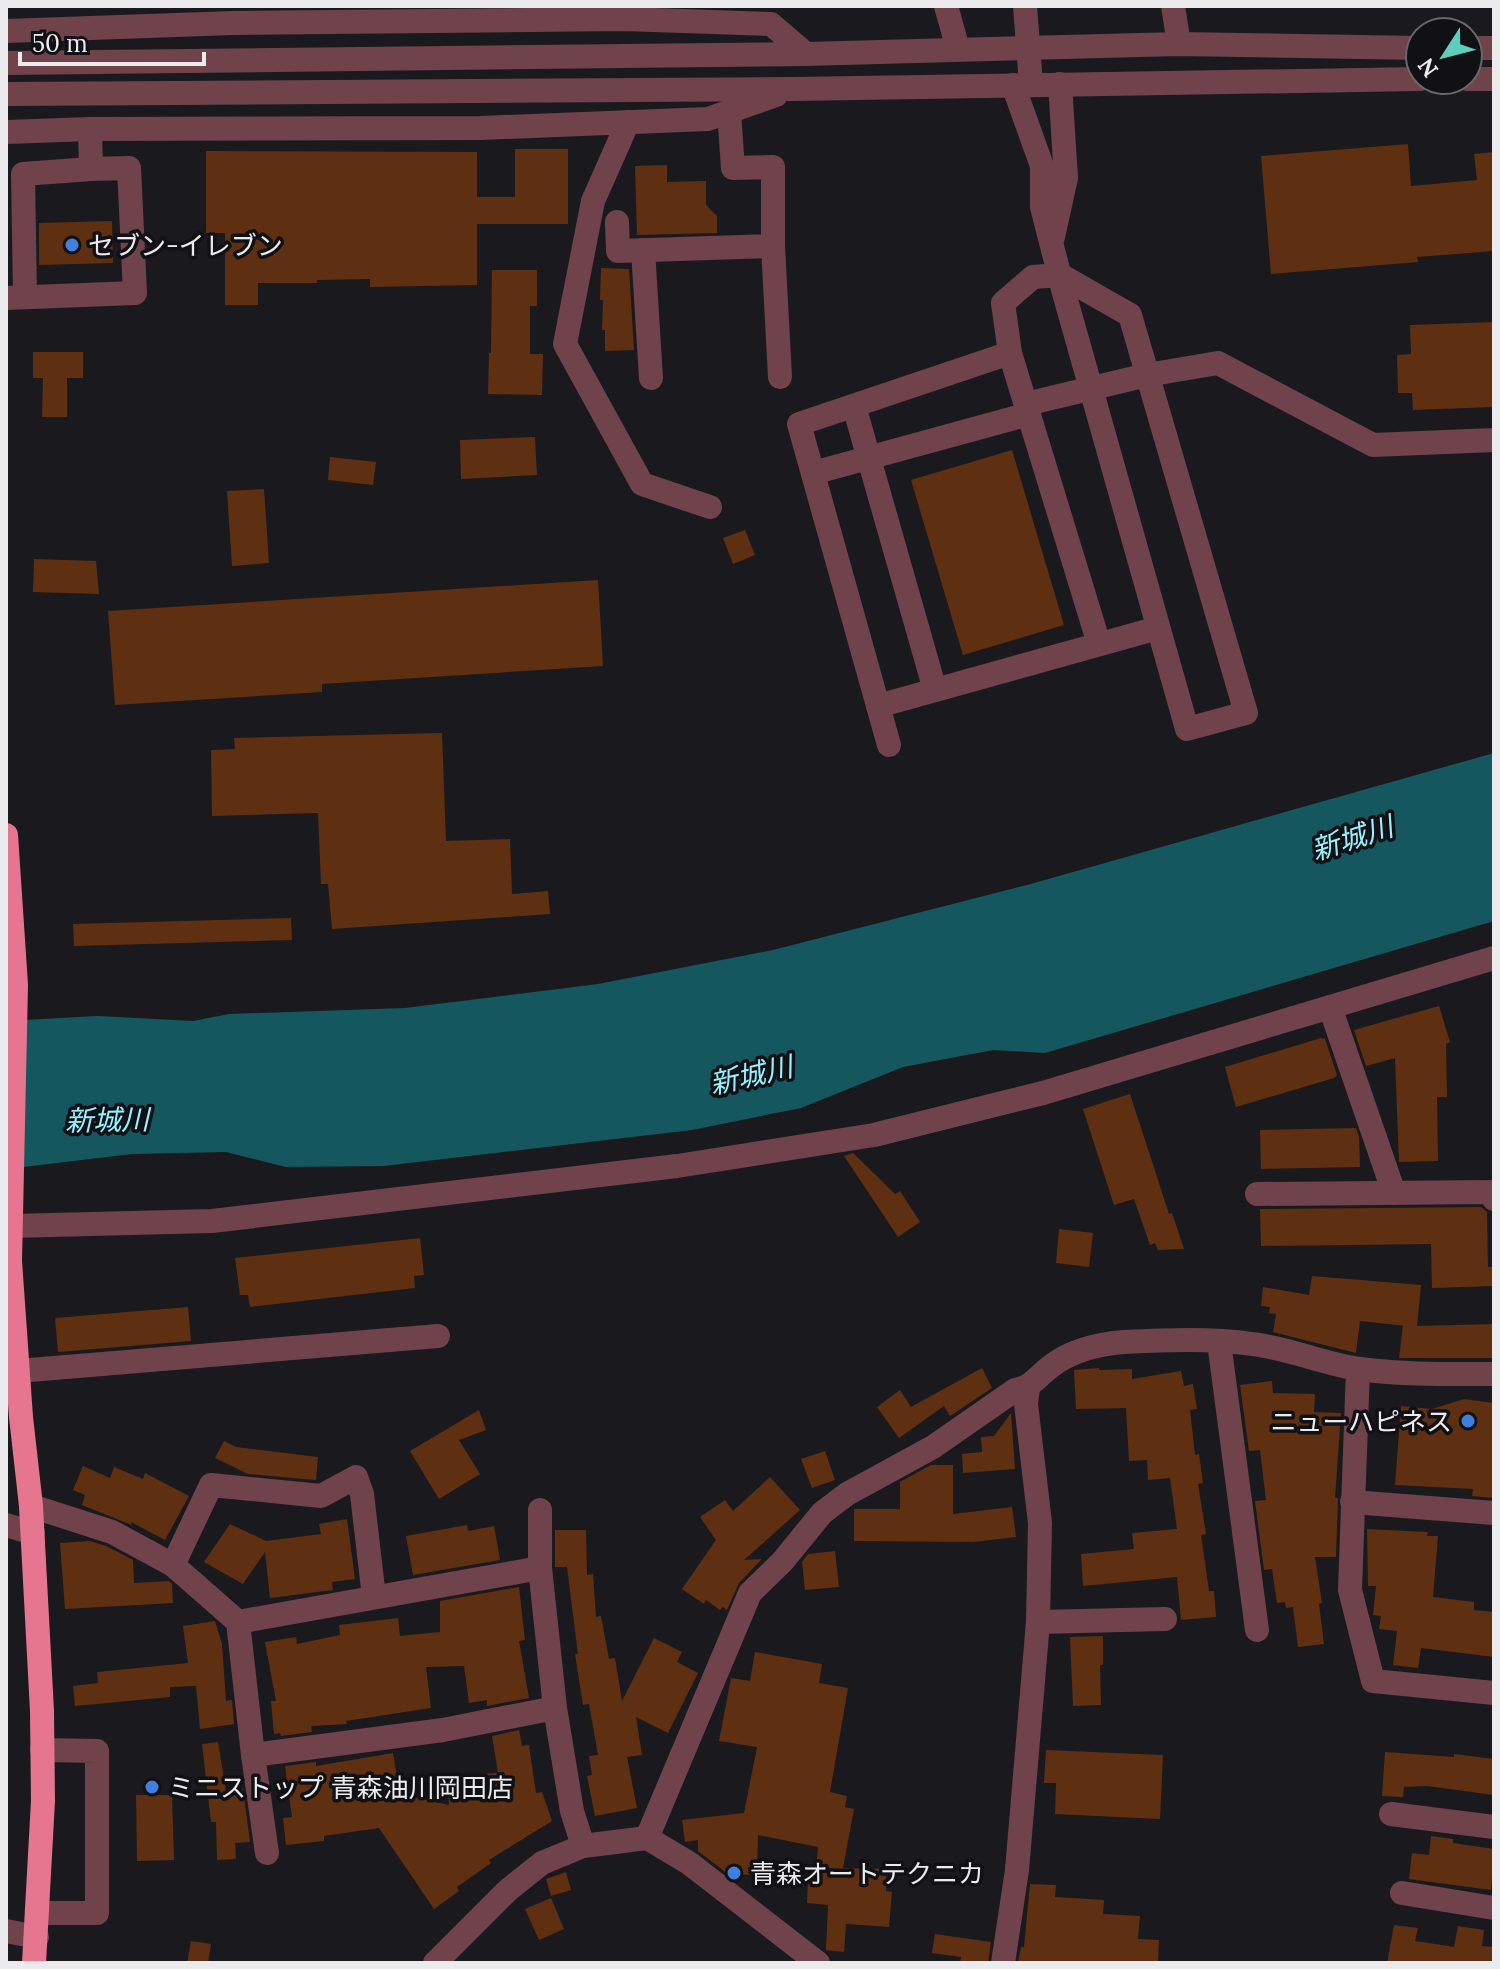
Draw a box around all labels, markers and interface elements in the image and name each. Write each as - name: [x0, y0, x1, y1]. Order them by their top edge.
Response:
- scale bar: [20, 16, 204, 66]
- north arrow: [1404, 16, 1484, 96]
- text: 50 m: [32, 28, 88, 59]
- text: N: [1411, 53, 1444, 83]
- place label: セブン-イレブン: [88, 229, 283, 262]
- marker: セブン-イレブン: [63, 236, 81, 254]
- water label: 新城川: [1306, 807, 1400, 868]
- water label: 新城川: [706, 1047, 799, 1102]
- water label: 新城川: [65, 1101, 152, 1139]
- place label: ニューハピネス: [1271, 1405, 1452, 1438]
- marker: ニューハピネス: [1459, 1412, 1477, 1430]
- place label: ミニストップ 青森油川岡田店: [168, 1771, 513, 1804]
- marker: ミニストップ 青森油川岡田店: [143, 1778, 161, 1796]
- place label: 青森オートテクニカ: [750, 1857, 984, 1890]
- marker: 青森オートテクニカ: [725, 1864, 743, 1882]

